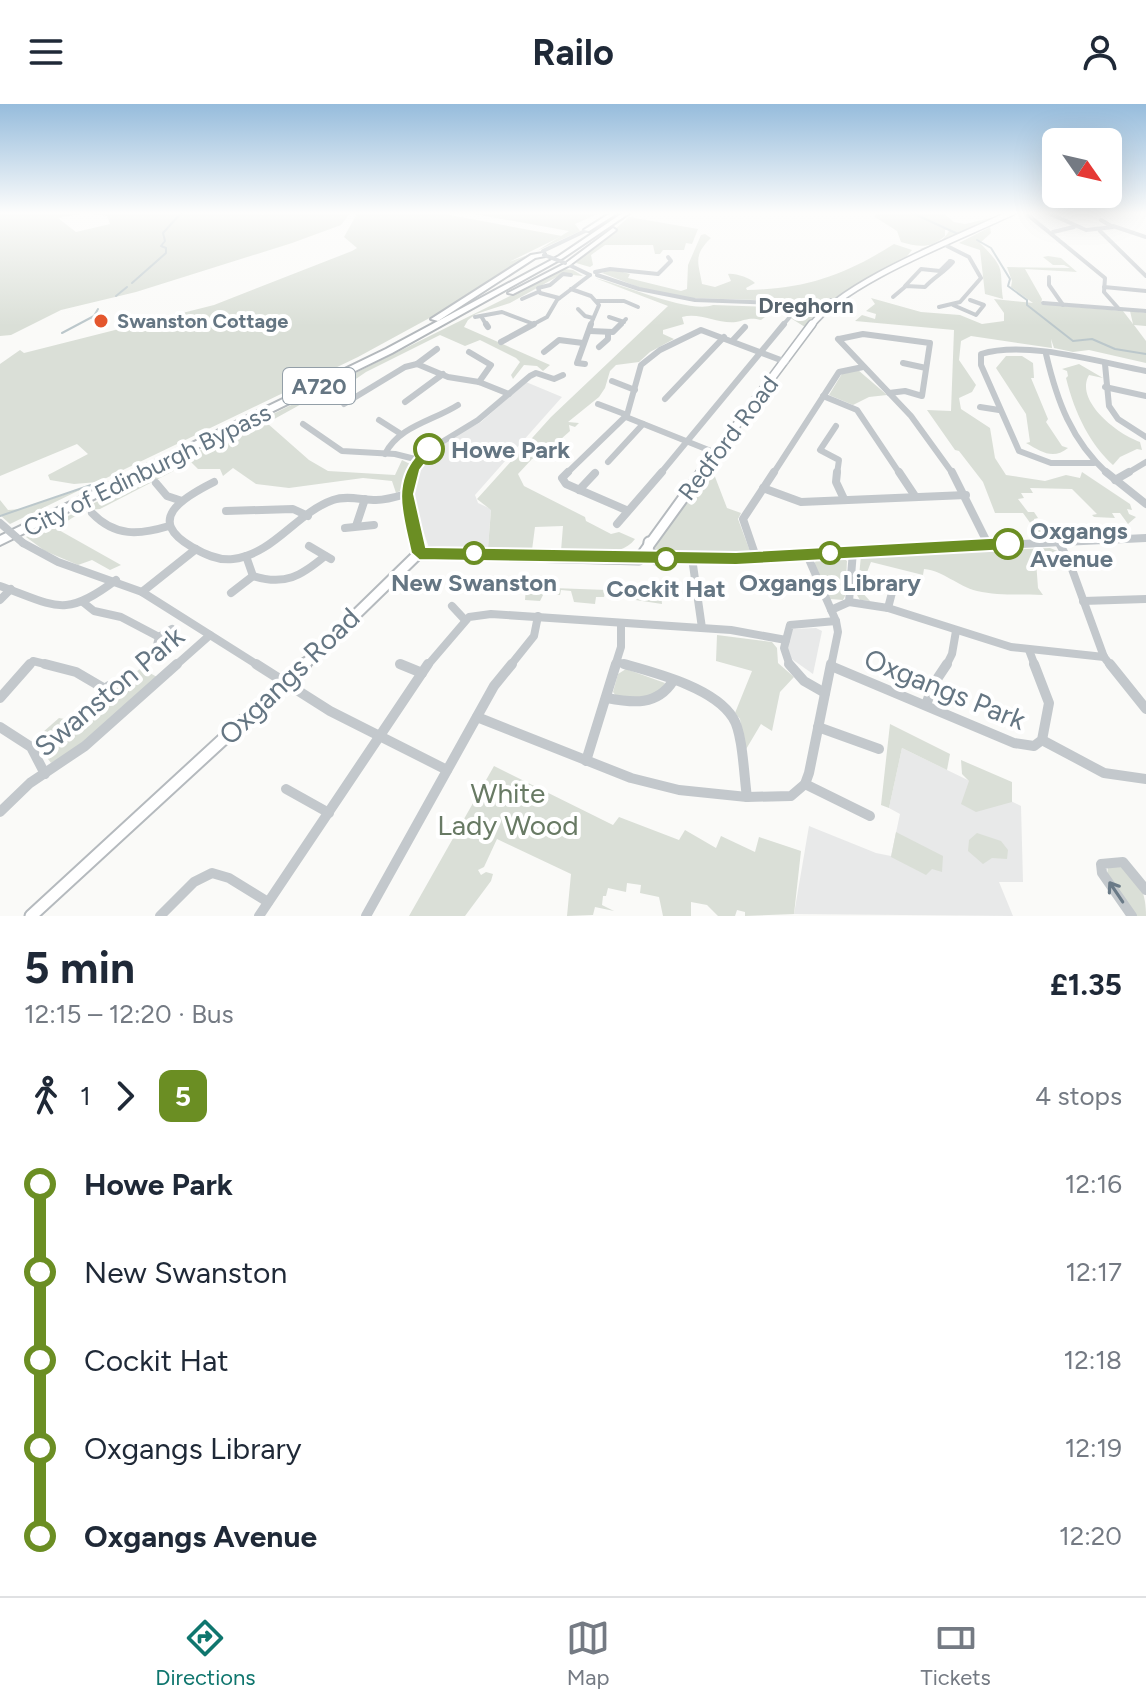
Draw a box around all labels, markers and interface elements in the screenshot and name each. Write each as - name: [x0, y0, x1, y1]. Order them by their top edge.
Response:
- icon: menu: [24, 30, 68, 74]
- icon: person: [1078, 30, 1122, 74]
- text: Railo: [532, 31, 614, 74]
- north arrow: [1042, 128, 1122, 208]
- map controls: [1042, 128, 1122, 208]
- district label: Dreghorn: [758, 292, 854, 319]
- place label: Swanston Cottage: [117, 309, 288, 333]
- marker: Swanston Cottage: [92, 312, 110, 330]
- road number: A720: [283, 368, 355, 404]
- street label: Redford Road: [672, 370, 784, 506]
- street label: City of Edinburgh Bypass: [19, 397, 275, 543]
- marker: Howe Park: [414, 434, 444, 464]
- place label: Howe Park: [451, 435, 570, 464]
- place label: Oxgangs Avenue: [1030, 516, 1128, 573]
- marker: Oxgangs Avenue: [993, 529, 1023, 559]
- marker: New Swanston: [463, 542, 485, 564]
- marker: Oxgangs Library: [819, 542, 841, 564]
- marker: Cockit Hat: [655, 548, 677, 570]
- place label: New Swanston: [391, 568, 557, 597]
- place label: Oxgangs Library: [739, 568, 921, 597]
- place label: Cockit Hat: [606, 574, 726, 603]
- street label: Oxgangs Road: [212, 601, 366, 751]
- street label: Swanston Park: [27, 618, 191, 763]
- street label: Oxgangs Park: [859, 641, 1031, 737]
- park label: White Lady Wood: [437, 776, 579, 842]
- one-way arrow: [1107, 882, 1124, 904]
- text: 5 min: [24, 941, 135, 994]
- text: £1.35: [1050, 966, 1122, 1003]
- text: 12:15 – 12:20 · Bus: [24, 998, 234, 1030]
- icon: walk: [24, 1074, 68, 1118]
- icon: forward: [103, 1074, 147, 1118]
- text: 5: [175, 1079, 191, 1113]
- text: 1: [80, 1080, 91, 1112]
- text: 4 stops: [1035, 1080, 1122, 1112]
- text: Howe Park: [84, 1166, 233, 1203]
- text: 12:16: [1065, 1168, 1122, 1200]
- text: New Swanston: [84, 1254, 287, 1291]
- text: 12:17: [1065, 1256, 1122, 1288]
- text: Cockit Hat: [84, 1342, 229, 1379]
- text: 12:18: [1063, 1344, 1122, 1376]
- text: Oxgangs Library: [84, 1430, 302, 1467]
- text: 12:19: [1065, 1432, 1122, 1464]
- text: Oxgangs Avenue: [84, 1518, 317, 1555]
- text: 12:20: [1059, 1520, 1122, 1552]
- tab: Directions: [155, 1616, 256, 1691]
- tab: Map: [566, 1616, 610, 1691]
- tab: Tickets: [921, 1616, 991, 1691]

